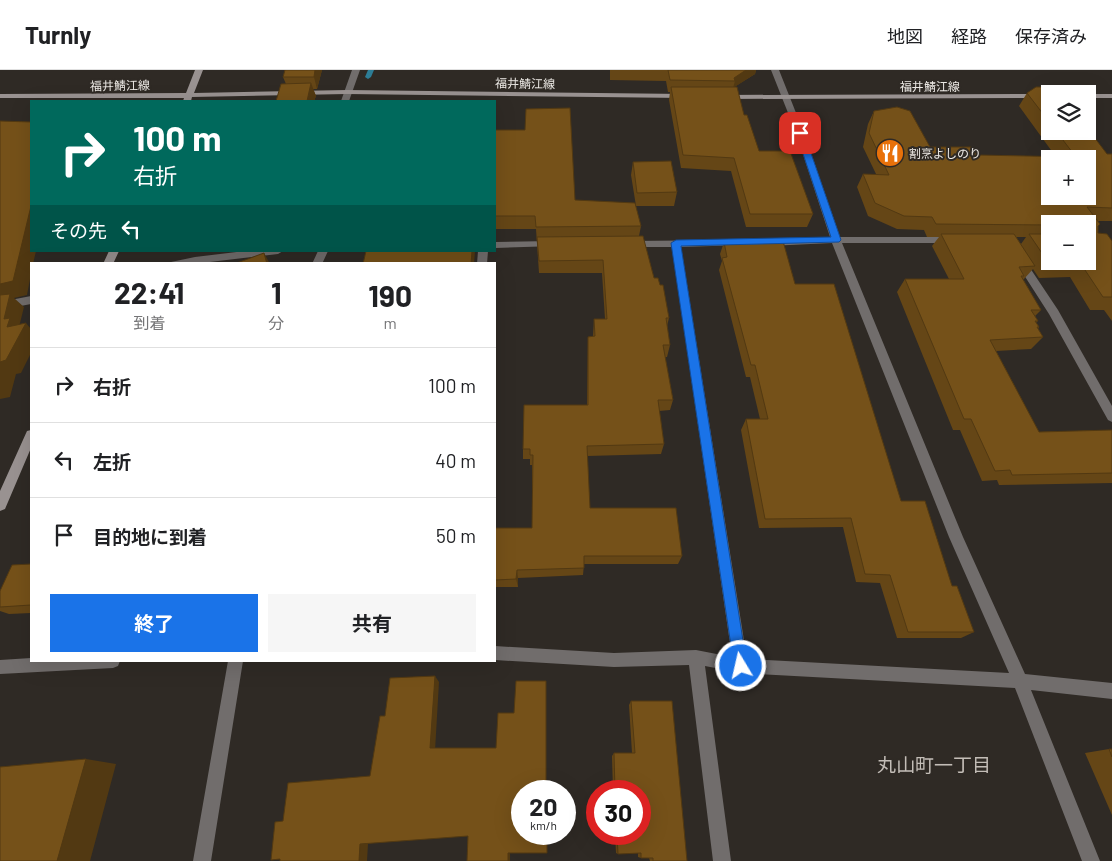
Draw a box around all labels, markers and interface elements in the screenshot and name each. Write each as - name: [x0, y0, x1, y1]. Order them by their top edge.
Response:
- text: Turnly: [25, 20, 91, 49]
- text: 地図: [887, 25, 923, 47]
- text: 経路: [951, 25, 987, 47]
- text: 保存済み: [1015, 25, 1087, 47]
- street label: 福井鯖江線: [495, 75, 555, 91]
- street label: 福井鯖江線: [90, 77, 150, 93]
- street label: 福井鯖江線: [900, 79, 960, 93]
- map controls: [1041, 85, 1096, 270]
- button: layers: [1041, 85, 1096, 140]
- pin: [779, 112, 821, 154]
- text: 100 m: [133, 116, 222, 158]
- icon: arrive: [786, 119, 814, 147]
- icon: right: [50, 120, 115, 185]
- restaurant icon: 割烹よしのり: [875, 138, 905, 168]
- place label: 割烹よしのり: [909, 146, 981, 160]
- button: +: [1041, 150, 1096, 205]
- text: 右折: [133, 162, 177, 188]
- icon: left: [117, 215, 145, 243]
- button: −: [1041, 215, 1096, 270]
- text: その先: [50, 219, 107, 242]
- text: 22:41: [114, 274, 184, 310]
- text: 1: [271, 274, 282, 310]
- text: 190: [368, 277, 412, 313]
- text: 到着: [133, 313, 165, 332]
- text: 分: [268, 313, 284, 332]
- text: m: [384, 313, 397, 332]
- icon: right: [50, 371, 78, 399]
- text: 100 m: [428, 374, 476, 397]
- text: 右折: [93, 375, 131, 398]
- icon: left: [50, 446, 78, 474]
- text: 40 m: [435, 449, 476, 472]
- text: 左折: [93, 450, 131, 473]
- icon: arrive: [50, 521, 78, 549]
- text: 50 m: [436, 524, 476, 547]
- text: 目的地に到着: [93, 525, 207, 548]
- button: 終了: [50, 594, 258, 652]
- button: 共有: [268, 594, 476, 652]
- position arrow: [714, 639, 766, 691]
- district label: 丸山町一丁目: [877, 753, 991, 776]
- speed limit sign: 30: [586, 780, 651, 845]
- text: 20: [529, 791, 558, 821]
- text: km/h: [530, 818, 557, 832]

